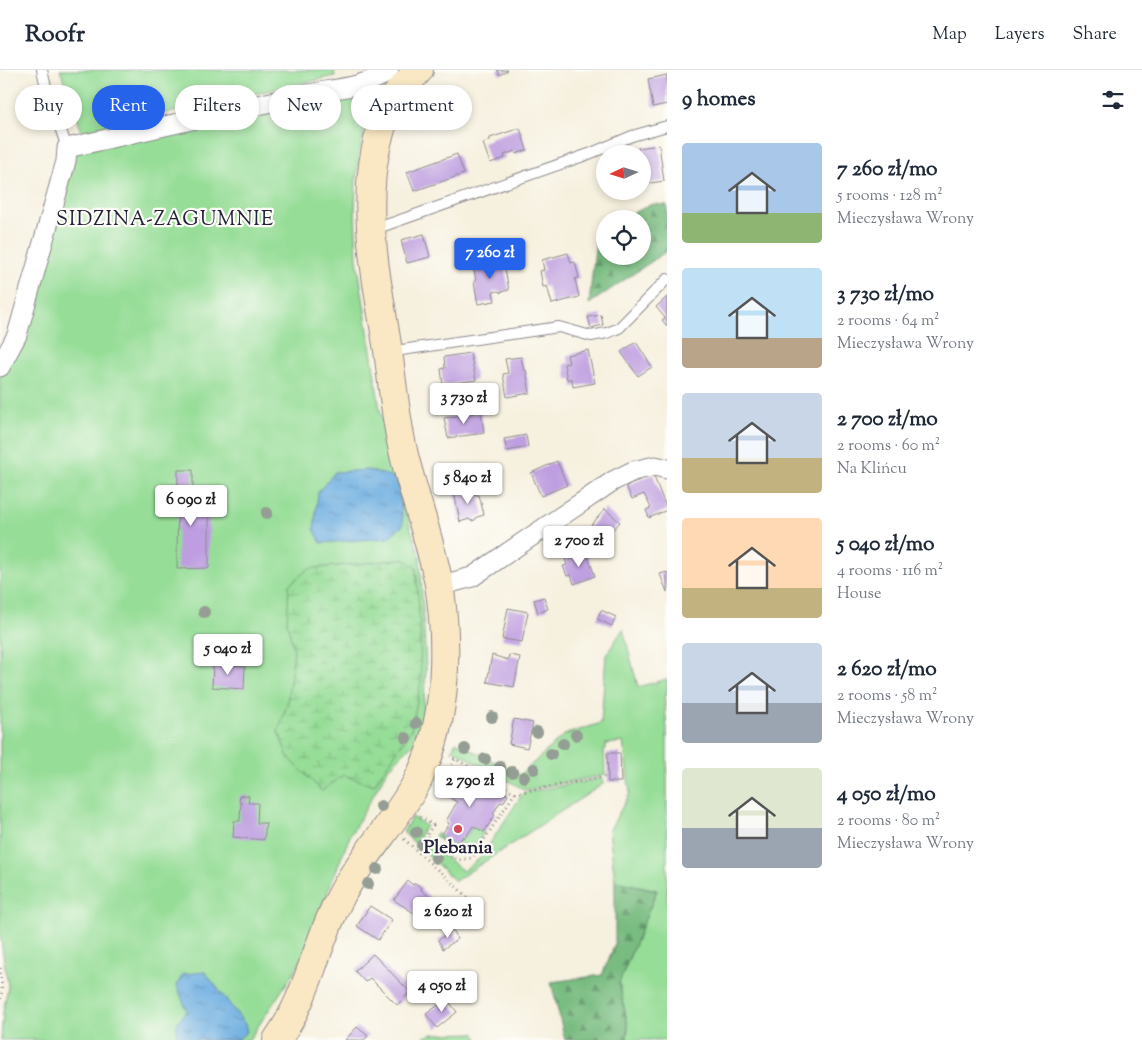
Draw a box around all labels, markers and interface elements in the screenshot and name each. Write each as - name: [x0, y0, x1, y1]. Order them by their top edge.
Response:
- text: Roofr: [25, 18, 85, 52]
- text: Map: [932, 22, 967, 48]
- text: Layers: [995, 22, 1045, 48]
- text: Share: [1073, 22, 1117, 48]
- chip: Buy: [15, 85, 82, 130]
- chip: Rent: [92, 85, 165, 130]
- chip: Filters: [175, 85, 259, 130]
- chip: New: [269, 85, 341, 130]
- chip: Apartment: [351, 85, 472, 130]
- text: 9 homes: [682, 85, 755, 115]
- icon: filters: [1099, 86, 1127, 114]
- north arrow: [596, 145, 651, 200]
- map controls: [596, 145, 651, 265]
- text: 7 260 zł/mo: [837, 155, 938, 185]
- icon: home: [722, 163, 782, 223]
- text: 5 rooms · 128 m²: [837, 185, 943, 208]
- district label: SIDZINA-ZAGUMNIE: [56, 206, 274, 235]
- text: Mieczysława Wrony: [837, 208, 974, 231]
- button: locate: [596, 210, 651, 265]
- pin: 7 260 zł: [438, 238, 542, 280]
- text: 7 260 zł: [465, 242, 515, 265]
- text: 3 730 zł/mo: [837, 280, 934, 310]
- icon: home: [722, 288, 782, 348]
- text: 2 rooms · 64 m²: [837, 310, 940, 333]
- text: Mieczysława Wrony: [837, 333, 974, 356]
- pin: 3 730 zł: [412, 382, 516, 425]
- text: 3 730 zł: [441, 387, 487, 410]
- text: 2 700 zł/mo: [837, 405, 938, 435]
- icon: home: [722, 413, 782, 473]
- text: 2 rooms · 60 m²: [837, 435, 940, 458]
- text: Na Klińcu: [837, 458, 907, 481]
- pin: 5 840 zł: [416, 462, 520, 505]
- text: 5 840 zł: [444, 467, 492, 490]
- pin: 6 090 zł: [139, 484, 243, 527]
- text: 6 090 zł: [166, 489, 216, 512]
- pin: 2 700 zł: [527, 526, 631, 568]
- text: 2 700 zł: [554, 530, 604, 553]
- text: 5 040 zł/mo: [837, 530, 934, 560]
- icon: home: [722, 538, 782, 598]
- text: 4 rooms · 116 m²: [837, 560, 943, 583]
- text: House: [837, 583, 881, 606]
- pin: 5 040 zł: [176, 634, 280, 676]
- text: 5 040 zł: [205, 638, 251, 661]
- text: 2 620 zł/mo: [837, 655, 937, 685]
- icon: home: [722, 663, 782, 723]
- text: 2 rooms · 58 m²: [837, 685, 937, 708]
- text: Mieczysława Wrony: [837, 708, 974, 731]
- pin: 2 790 zł: [418, 766, 522, 808]
- text: 2 790 zł: [446, 770, 494, 793]
- text: 4 050 zł/mo: [837, 780, 936, 810]
- icon: home: [722, 788, 782, 848]
- text: 2 rooms · 80 m²: [837, 810, 940, 833]
- marker: Plebania: [452, 823, 464, 835]
- text: Mieczysława Wrony: [837, 833, 974, 856]
- place label: Plebania: [423, 835, 493, 862]
- pin: 2 620 zł: [396, 896, 500, 939]
- text: 2 620 zł: [424, 901, 472, 924]
- pin: 4 050 zł: [390, 970, 494, 1013]
- text: 4 050 zł: [418, 975, 466, 998]

